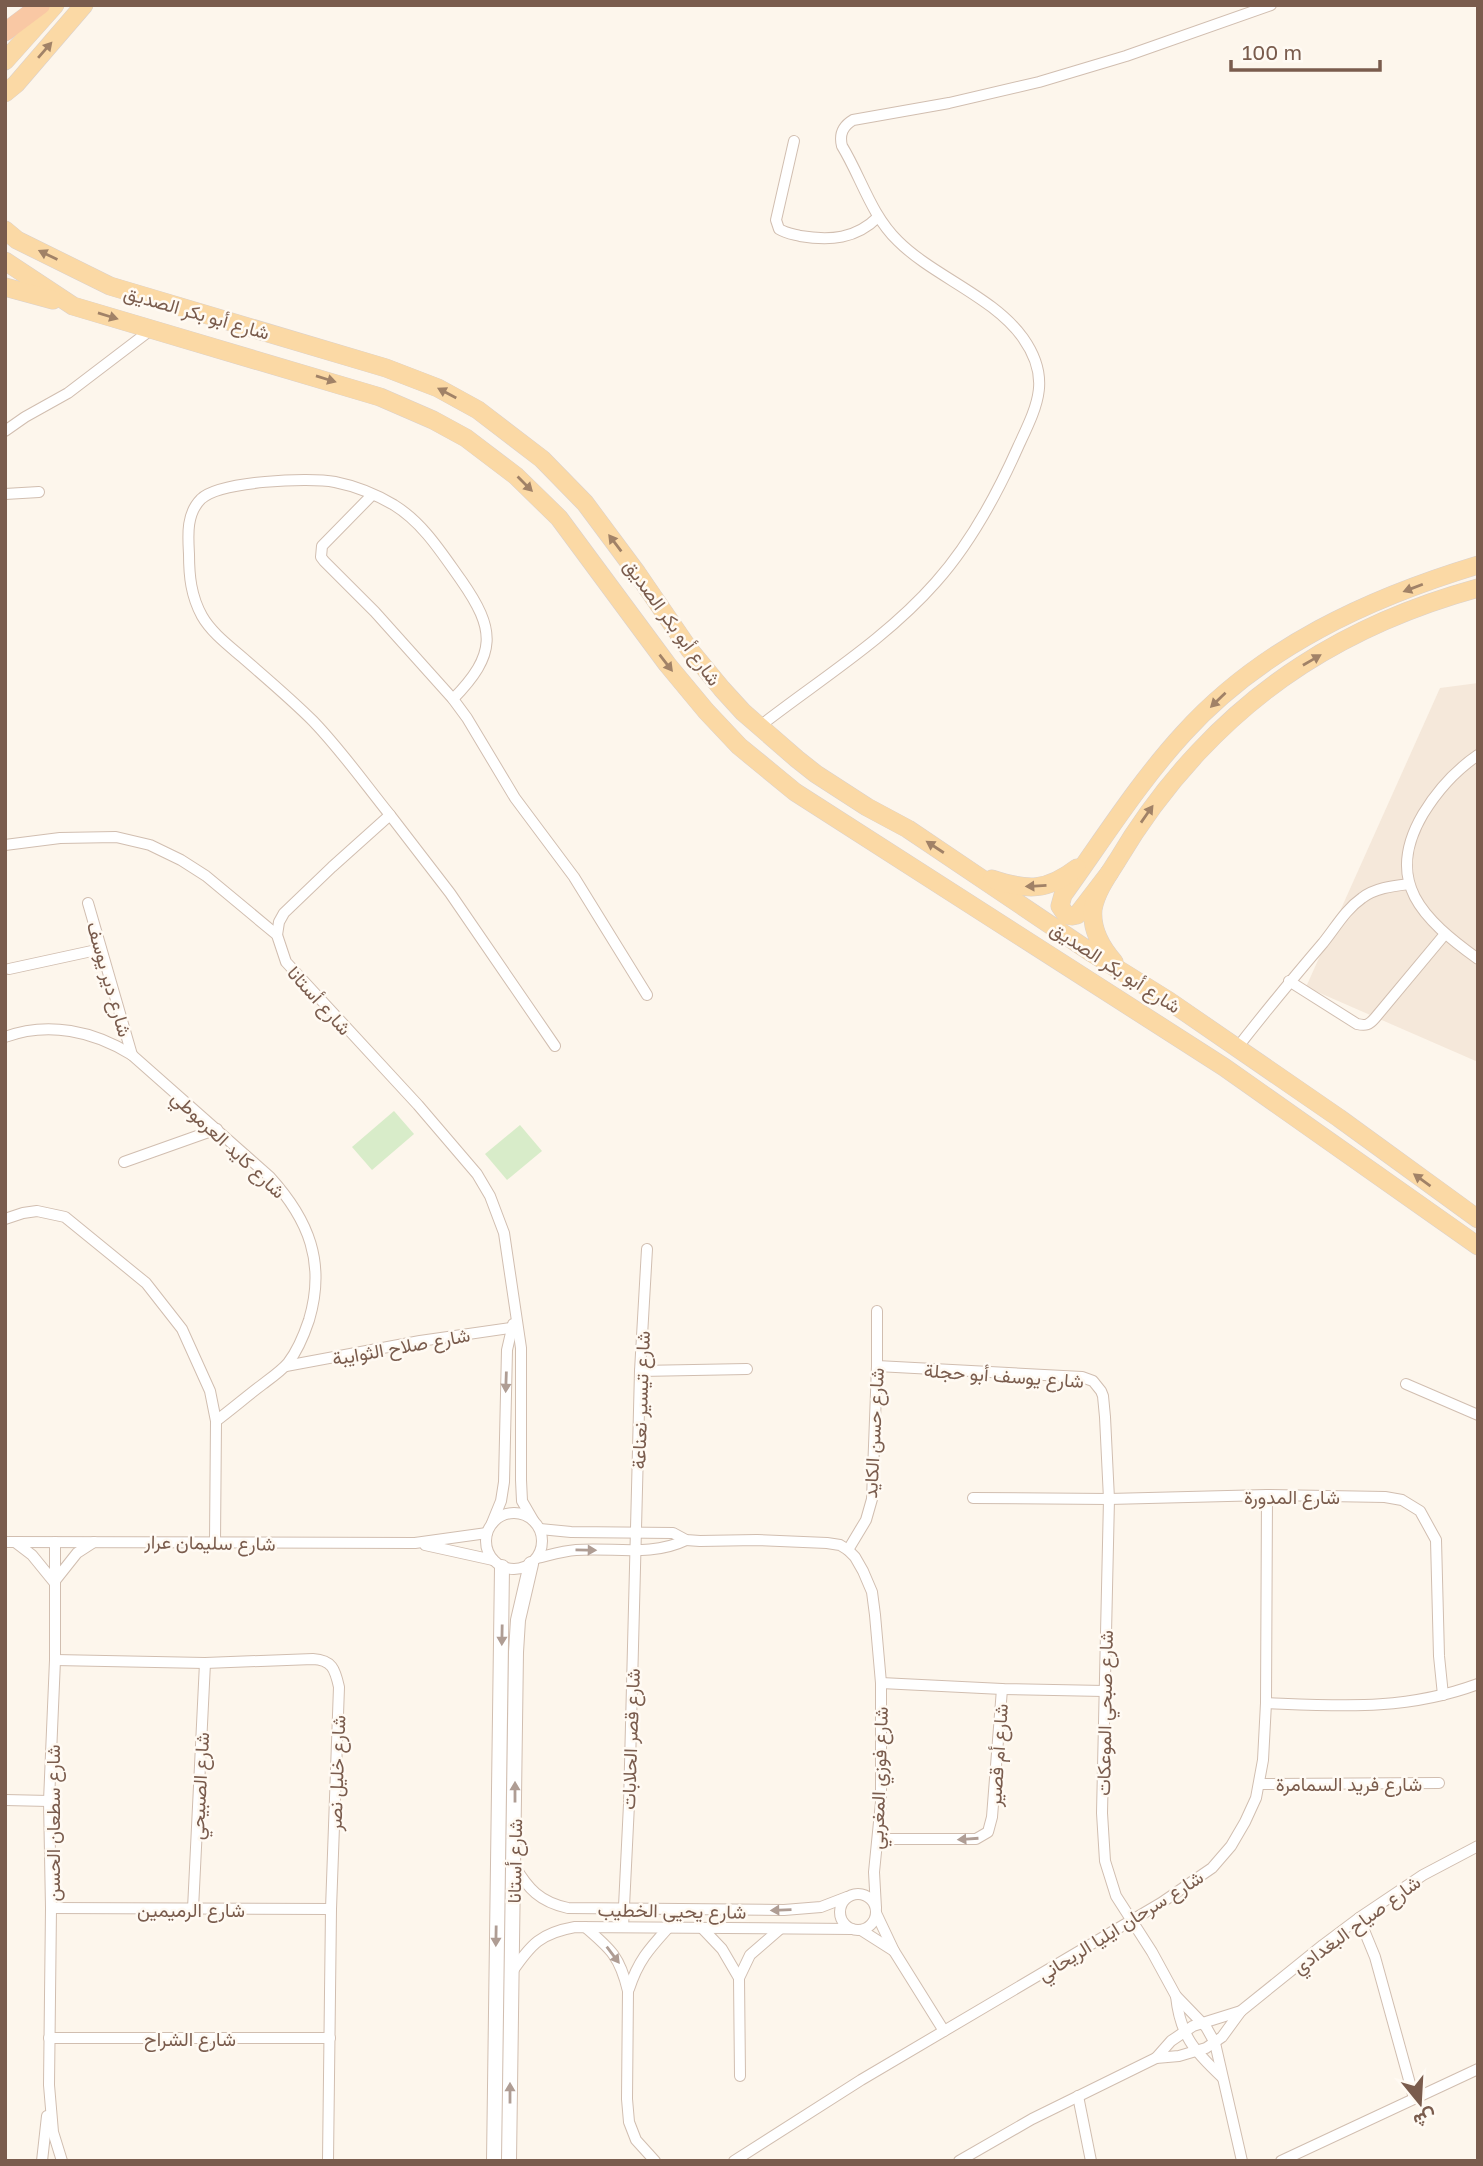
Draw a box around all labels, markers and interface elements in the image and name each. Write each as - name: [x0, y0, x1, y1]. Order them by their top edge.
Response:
- scale bar: [1231, 28, 1380, 72]
- text: 100 m: [1242, 39, 1302, 65]
- one-way arrow: [37, 41, 52, 58]
- one-way arrow: [38, 250, 58, 261]
- street label: شارع أبو بكر الصديق: [121, 280, 272, 346]
- one-way arrow: [97, 312, 118, 322]
- one-way arrow: [316, 375, 337, 385]
- one-way arrow: [437, 387, 457, 399]
- one-way arrow: [517, 476, 534, 493]
- one-way arrow: [608, 534, 622, 552]
- street label: شارع أبو بكر الصديق: [618, 554, 727, 691]
- one-way arrow: [1403, 582, 1424, 593]
- one-way arrow: [659, 653, 673, 672]
- one-way arrow: [1302, 654, 1321, 666]
- one-way arrow: [1209, 692, 1226, 709]
- one-way arrow: [1140, 805, 1154, 823]
- one-way arrow: [926, 841, 945, 854]
- one-way arrow: [1025, 881, 1047, 892]
- street label: شارع أبو بكر الصديق: [1046, 916, 1185, 1019]
- street label: شارع دير يوسف: [81, 919, 137, 1040]
- street label: شارع أستانا: [282, 961, 357, 1041]
- street label: شارع كايد العرموطي: [164, 1085, 291, 1206]
- one-way arrow: [1413, 1173, 1431, 1187]
- street label: شارع صلاح الثوايبة: [330, 1323, 472, 1371]
- street label: شارع تيسير نعناعة: [626, 1330, 656, 1470]
- street label: شارع يوسف أبو حجلة: [923, 1358, 1085, 1394]
- street label: شارع حسن الكايد: [858, 1367, 890, 1499]
- one-way arrow: [500, 1371, 512, 1393]
- street label: شارع المدورة: [1244, 1485, 1340, 1510]
- street label: شارع سليمان عرار: [143, 1529, 276, 1557]
- one-way arrow: [575, 1544, 597, 1556]
- one-way arrow: [496, 1624, 508, 1646]
- street label: شارع صبحي الموعكات: [1091, 1630, 1122, 1796]
- street label: شارع قصر الحلابات: [616, 1668, 646, 1810]
- street label: شارع أم قصير: [982, 1703, 1014, 1808]
- street label: شارع فوزي المغربي: [864, 1706, 897, 1850]
- street label: شارع خليل نصر: [322, 1715, 352, 1832]
- street label: شارع الصبيحي: [185, 1731, 218, 1841]
- street label: شارع سطعان الحسن: [41, 1745, 66, 1901]
- street label: شارع فريد السمامرة: [1276, 1772, 1422, 1797]
- one-way arrow: [509, 1780, 521, 1802]
- street label: شارع أستانا: [502, 1818, 528, 1904]
- one-way arrow: [957, 1834, 979, 1845]
- street label: شارع سرحان ايليا الريحاني: [1033, 1865, 1210, 1990]
- street label: شارع صياح البغدادي: [1288, 1870, 1427, 1982]
- street label: شارع يحيى الخطيب: [597, 1897, 747, 1925]
- street label: شارع الرميمين: [137, 1898, 245, 1923]
- one-way arrow: [770, 1904, 792, 1915]
- one-way arrow: [490, 1925, 502, 1947]
- one-way arrow: [606, 1946, 620, 1964]
- street label: شارع الشراح: [144, 2027, 236, 2052]
- north arrow: [1385, 2068, 1455, 2138]
- one-way arrow: [504, 2081, 516, 2103]
- text: ش: [1411, 2104, 1440, 2134]

